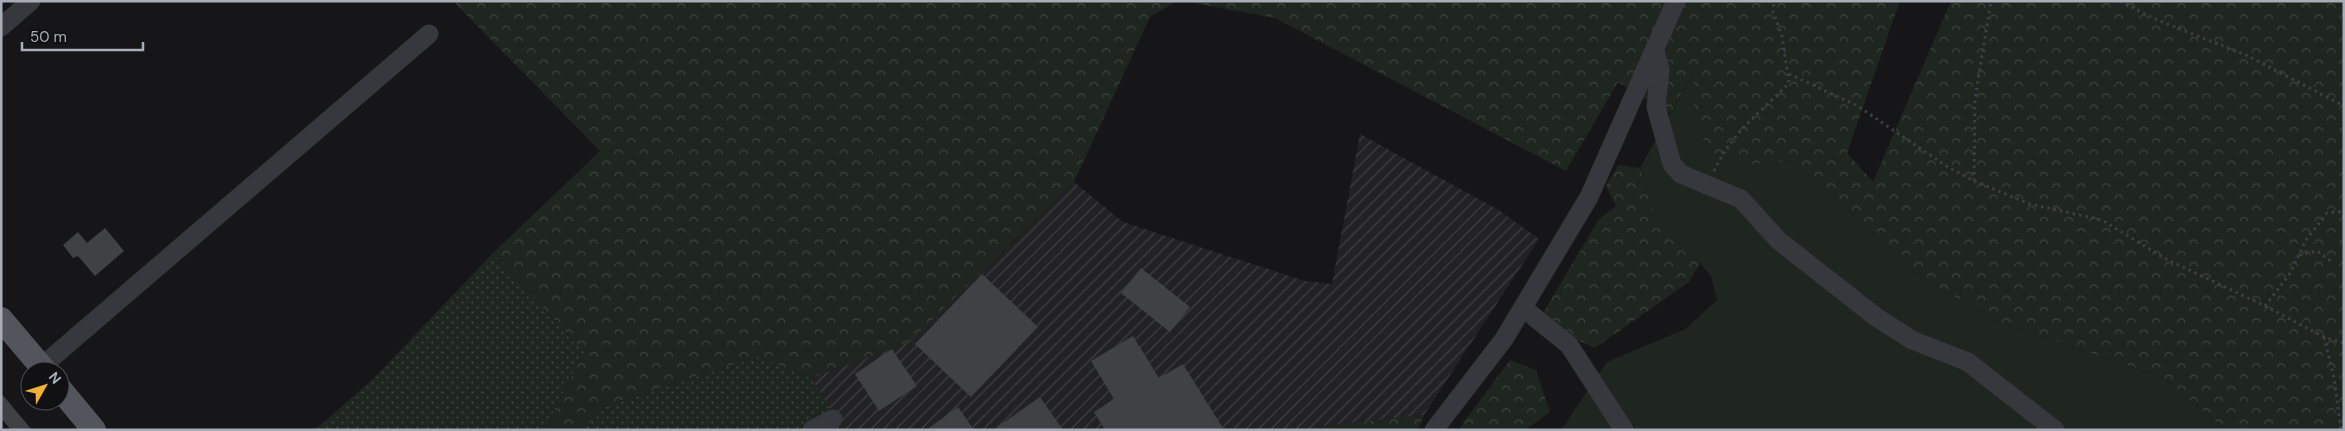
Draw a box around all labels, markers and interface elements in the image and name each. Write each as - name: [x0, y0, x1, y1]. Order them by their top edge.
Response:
- scale bar: [22, 20, 144, 52]
- text: 50 m: [30, 27, 67, 47]
- north arrow: [20, 361, 70, 411]
- text: N: [45, 368, 65, 387]

